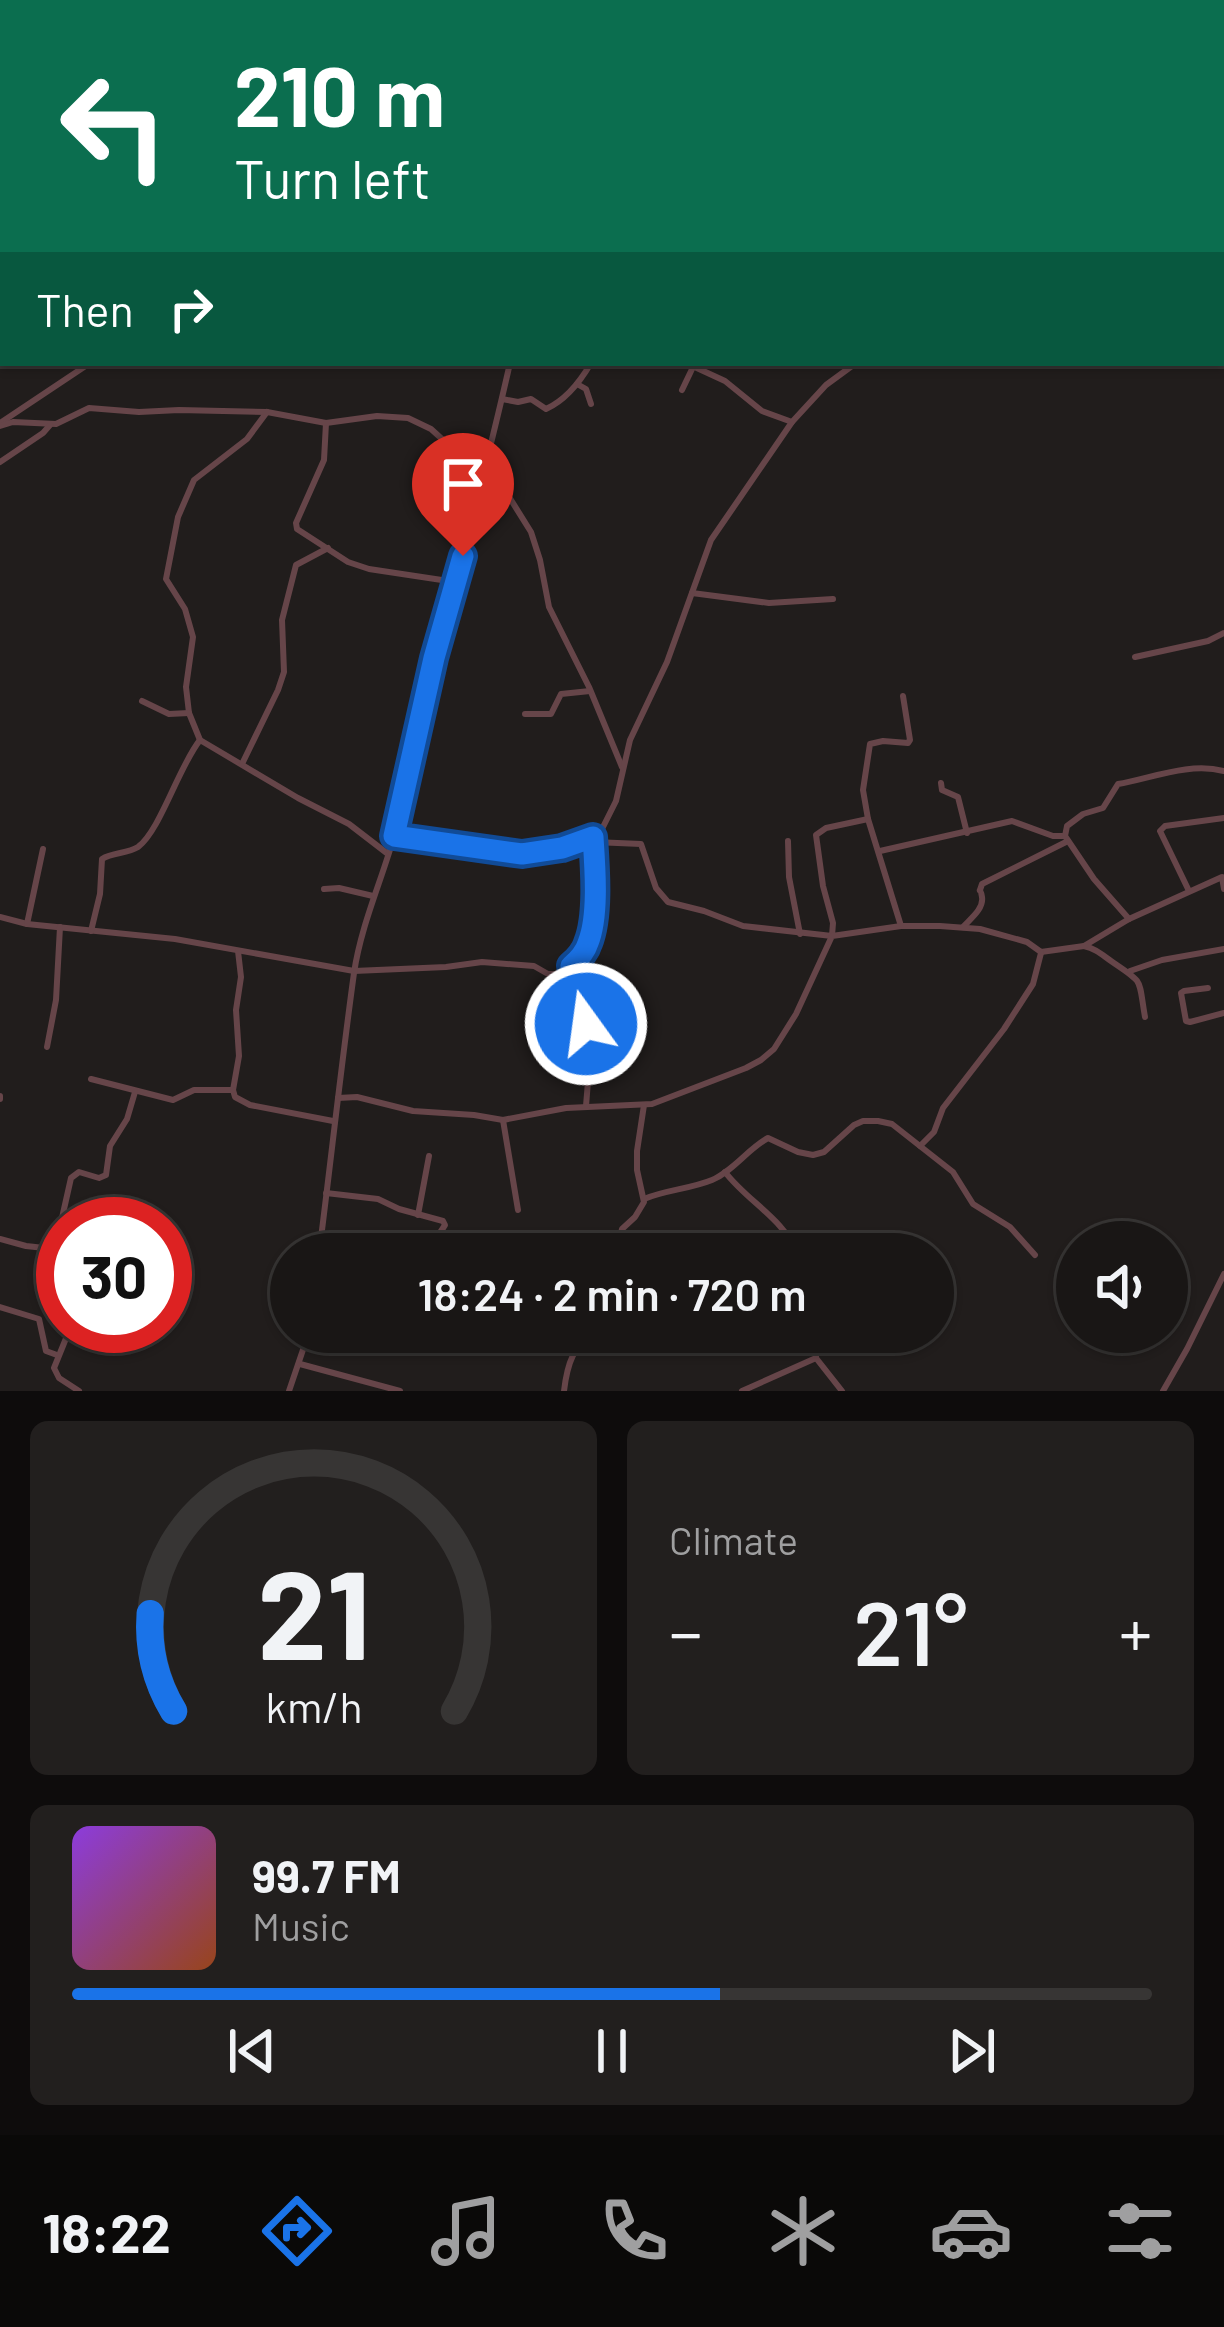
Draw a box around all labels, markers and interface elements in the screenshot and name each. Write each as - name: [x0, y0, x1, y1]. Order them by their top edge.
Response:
- text: 210 m: [234, 43, 445, 144]
- icon: left: [36, 48, 192, 204]
- text: Turn left: [234, 145, 431, 210]
- icon: right: [158, 276, 224, 342]
- text: Then: [36, 282, 134, 336]
- pin: [412, 433, 514, 556]
- icon: arrive: [430, 451, 496, 517]
- position arrow: [523, 961, 649, 1087]
- speed limit sign: 30: [36, 1197, 192, 1353]
- map controls: [1056, 1221, 1188, 1353]
- button: sound: [1056, 1221, 1188, 1353]
- text: 18:24 · 2 min · 720 m: [418, 1266, 806, 1320]
- text: Climate: [669, 1516, 798, 1563]
- text: 21: [257, 1535, 370, 1685]
- text: 21°: [853, 1576, 968, 1684]
- text: −: [669, 1591, 702, 1670]
- text: +: [1119, 1591, 1152, 1670]
- text: km/h: [265, 1680, 362, 1732]
- text: 99.7 FM: [252, 1848, 401, 1902]
- text: Music: [252, 1902, 350, 1949]
- icon: previous: [219, 2018, 285, 2084]
- icon: pause: [579, 2018, 645, 2084]
- icon: next: [939, 2018, 1005, 2084]
- icon: directions: [255, 2189, 339, 2273]
- icon: music: [424, 2189, 508, 2273]
- icon: phone: [592, 2189, 676, 2273]
- icon: climate: [761, 2189, 845, 2273]
- icon: car: [929, 2189, 1013, 2273]
- icon: filters: [1098, 2189, 1182, 2273]
- text: 18:22: [42, 2199, 171, 2264]

